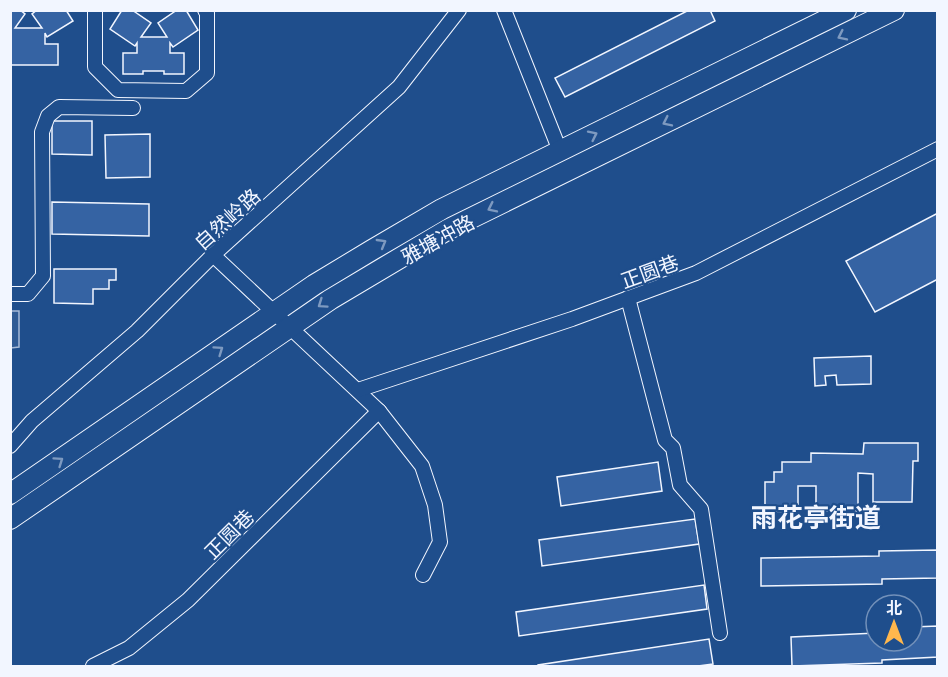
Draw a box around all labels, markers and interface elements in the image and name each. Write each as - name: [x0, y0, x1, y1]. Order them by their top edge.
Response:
- one-way arrow: [837, 29, 848, 41]
- one-way arrow: [662, 115, 673, 127]
- one-way arrow: [587, 131, 597, 142]
- street label: 自然岭路: [186, 180, 266, 256]
- one-way arrow: [487, 201, 498, 213]
- street label: 雅塘冲路: [395, 205, 479, 271]
- one-way arrow: [376, 239, 387, 251]
- street label: 正圆巷: [616, 246, 682, 294]
- one-way arrow: [318, 297, 329, 308]
- one-way arrow: [213, 346, 224, 357]
- one-way arrow: [52, 457, 63, 468]
- district label: 雨花亭街道: [751, 496, 881, 535]
- street label: 正圆巷: [196, 501, 260, 565]
- north arrow: [864, 593, 924, 653]
- text: 北: [886, 595, 902, 619]

